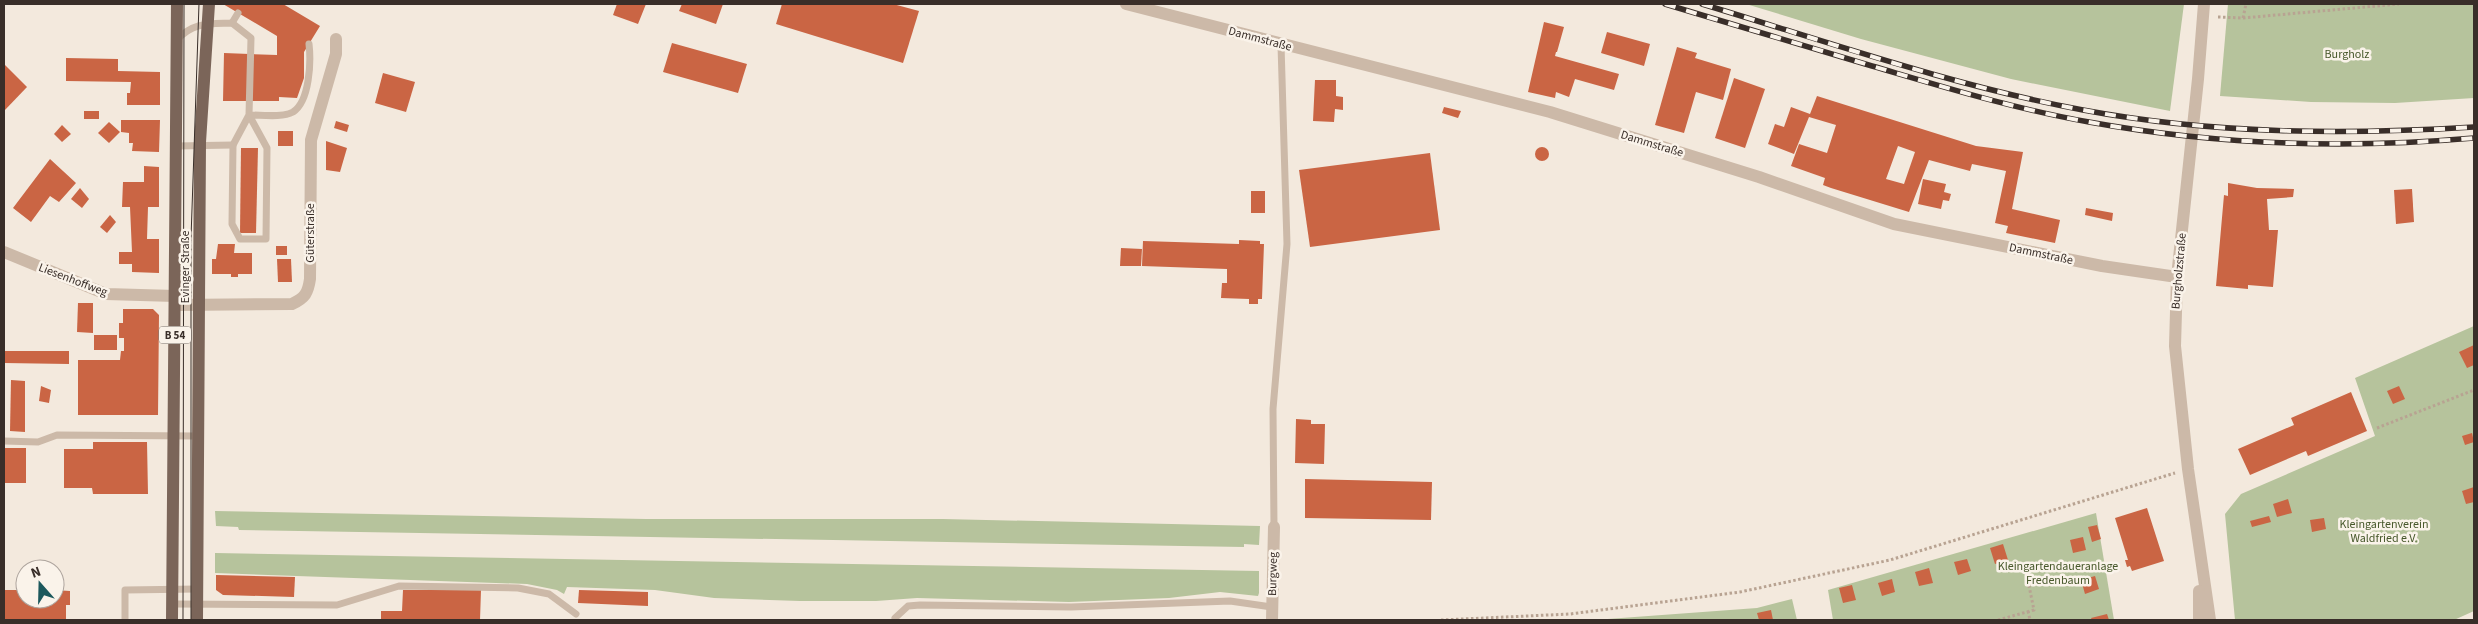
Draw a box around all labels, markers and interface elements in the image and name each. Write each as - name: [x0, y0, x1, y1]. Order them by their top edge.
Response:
- street label: Dammstraße: [1226, 22, 1294, 56]
- park label: Burgholz: [2325, 46, 2369, 63]
- street label: Dammstraße: [1618, 126, 1686, 162]
- street label: Güterstraße: [302, 203, 319, 263]
- street label: Evinger Straße: [177, 231, 194, 303]
- street label: Burgholzstraße: [2167, 232, 2191, 310]
- street label: Dammstraße: [2007, 239, 2075, 269]
- street label: Liesenhoffweg: [36, 259, 110, 301]
- road number: B 54: [159, 326, 191, 344]
- park label: Kleingartenverein Waldfried e.V.: [2340, 516, 2428, 547]
- street label: Burgweg: [1264, 552, 1282, 596]
- park label: Kleingartendaueranlage Fredenbaum: [1998, 558, 2118, 589]
- north arrow: [15, 559, 65, 609]
- text: N: [28, 562, 44, 584]

